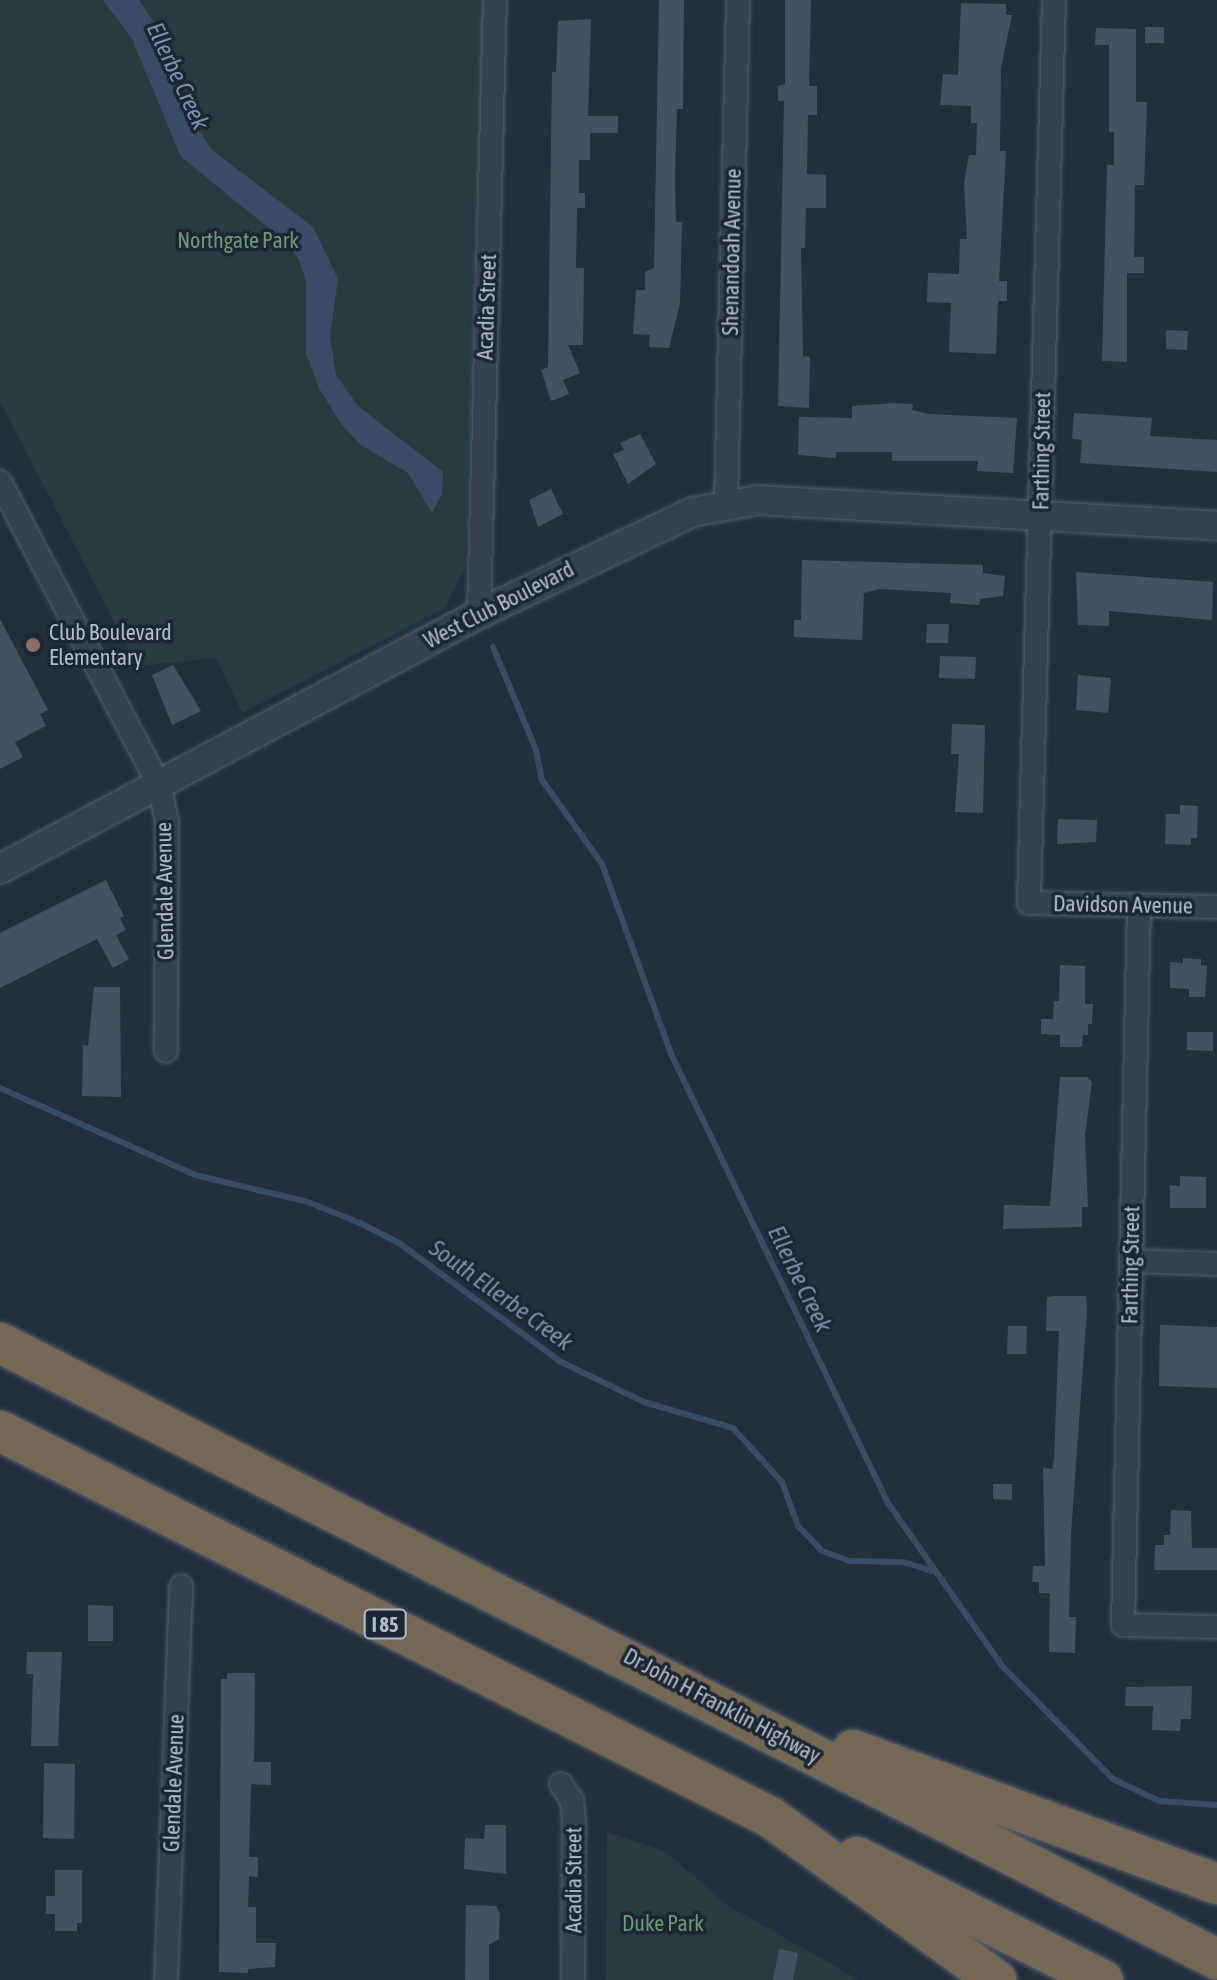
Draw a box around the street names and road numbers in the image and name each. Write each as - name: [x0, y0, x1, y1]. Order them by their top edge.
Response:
- street label: Shenandoah Avenue: [717, 168, 747, 336]
- street label: Acadia Street: [472, 253, 502, 361]
- street label: Farthing Street: [1028, 392, 1056, 510]
- street label: West Club Boulevard: [420, 556, 578, 654]
- street label: Glendale Avenue: [151, 822, 179, 960]
- street label: Davidson Avenue: [1053, 891, 1193, 919]
- street label: Farthing Street: [1117, 1206, 1145, 1324]
- road number: I 85: [363, 1608, 407, 1640]
- street label: Dr John H Franklin Highway: [619, 1643, 825, 1769]
- street label: Glendale Avenue: [158, 1714, 190, 1852]
- street label: Acadia Street: [561, 1827, 587, 1933]

